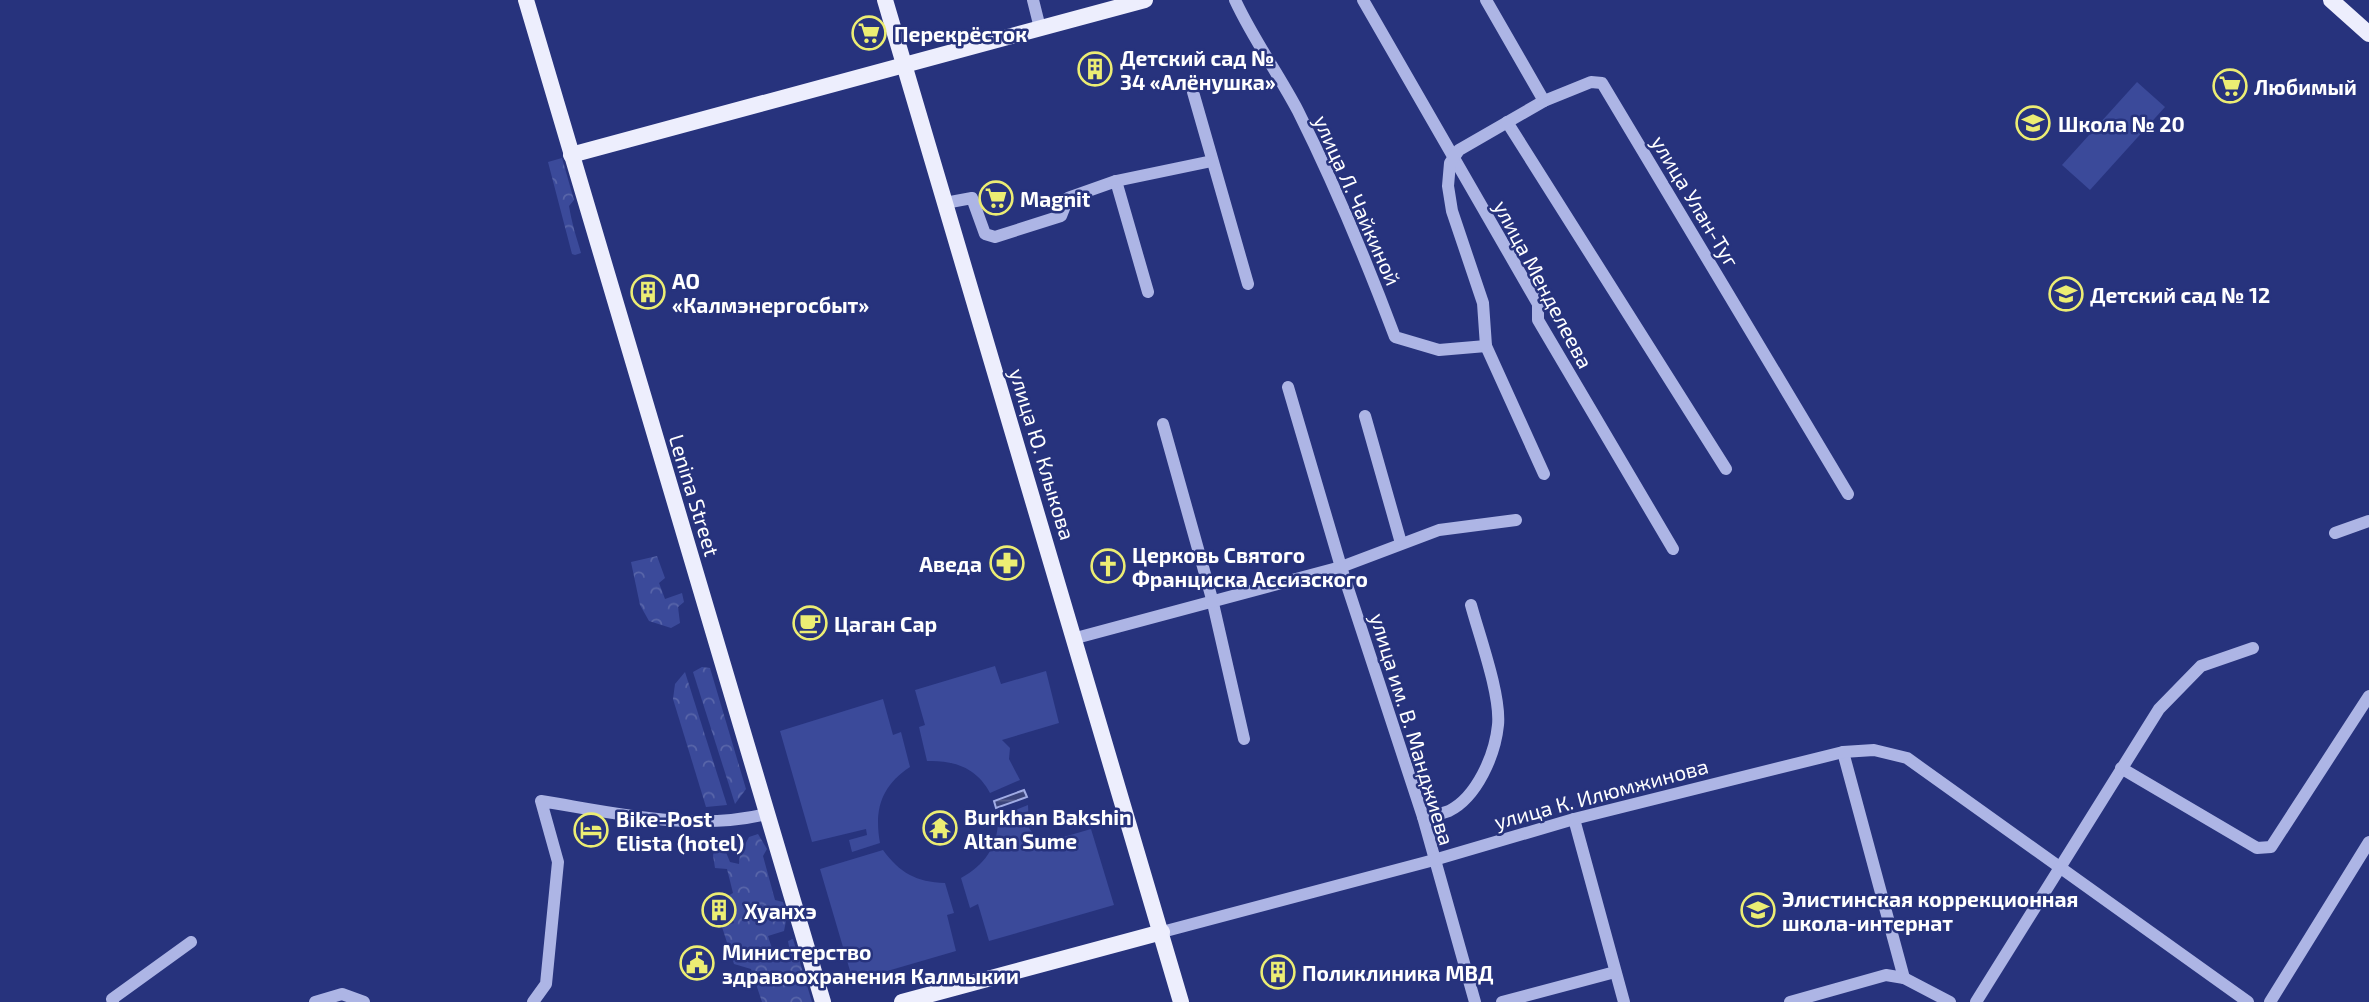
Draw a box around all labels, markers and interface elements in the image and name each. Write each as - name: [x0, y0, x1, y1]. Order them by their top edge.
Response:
- supermarket icon: Перекрёсток: [850, 14, 888, 52]
- place label: Перекрёсток: [894, 21, 1027, 46]
- place label: Детский сад № 34 «Алёнушка»: [1120, 45, 1276, 94]
- building icon: Детский сад № 34 «Алёнушка»: [1076, 50, 1114, 88]
- supermarket icon: Любимый: [2211, 67, 2249, 105]
- place label: Любимый: [2254, 74, 2357, 99]
- school or university icon: Школа № 20: [2014, 104, 2052, 142]
- street label: улица Л. Чайкиной: [1308, 111, 1407, 289]
- place label: Школа № 20: [2058, 111, 2185, 136]
- street label: улица Улан-Туг: [1646, 131, 1745, 272]
- supermarket icon: Magnit: [977, 179, 1015, 217]
- place label: Magnit: [1020, 186, 1091, 211]
- street label: улица Менделеева: [1488, 196, 1599, 373]
- place label: АО «Калмэнергосбыт»: [672, 268, 869, 317]
- building icon: АО «Калмэнергосбыт»: [629, 273, 667, 311]
- school or university icon: Детский сад № 12: [2047, 275, 2085, 313]
- place label: Детский сад № 12: [2090, 282, 2270, 307]
- street label: улица Ю. Клыкова: [1004, 365, 1081, 543]
- street label: Lenina Street: [665, 431, 725, 559]
- place label: Церковь Святого Франциска Ассизского: [1132, 542, 1368, 591]
- pharmacy icon: Аведа: [988, 544, 1026, 582]
- church icon: Церковь Святого Франциска Ассизского: [1089, 547, 1127, 585]
- place label: Аведа: [919, 551, 982, 576]
- cafe icon: Цаган Сар: [791, 604, 829, 642]
- street label: улица им. В. Манджиева: [1365, 610, 1460, 848]
- place label: Цаган Сар: [834, 611, 937, 636]
- street label: улица К. Илюмжинова: [1491, 752, 1711, 835]
- place label: Burkhan Bakshin Altan Sume: [964, 804, 1132, 853]
- place label: Bike-Post Elista (hotel): [616, 806, 744, 855]
- temple icon: Burkhan Bakshin Altan Sume: [921, 809, 959, 847]
- hotel icon: Bike-Post Elista (hotel): [572, 811, 610, 849]
- place label: Элистинская коррекционная школа-интернат: [1782, 886, 2078, 935]
- building icon: Хуанхэ: [700, 891, 738, 929]
- school or university icon: Элистинская коррекционная школа-интернат: [1739, 891, 1777, 929]
- place label: Хуанхэ: [744, 898, 817, 923]
- place label: Министерство здравоохранения Калмыкии: [722, 939, 1019, 988]
- public building icon: Министерство здравоохранения Калмыкии: [678, 944, 716, 982]
- building icon: Поликлиника МВД: [1259, 953, 1297, 991]
- place label: Поликлиника МВД: [1302, 960, 1494, 985]

